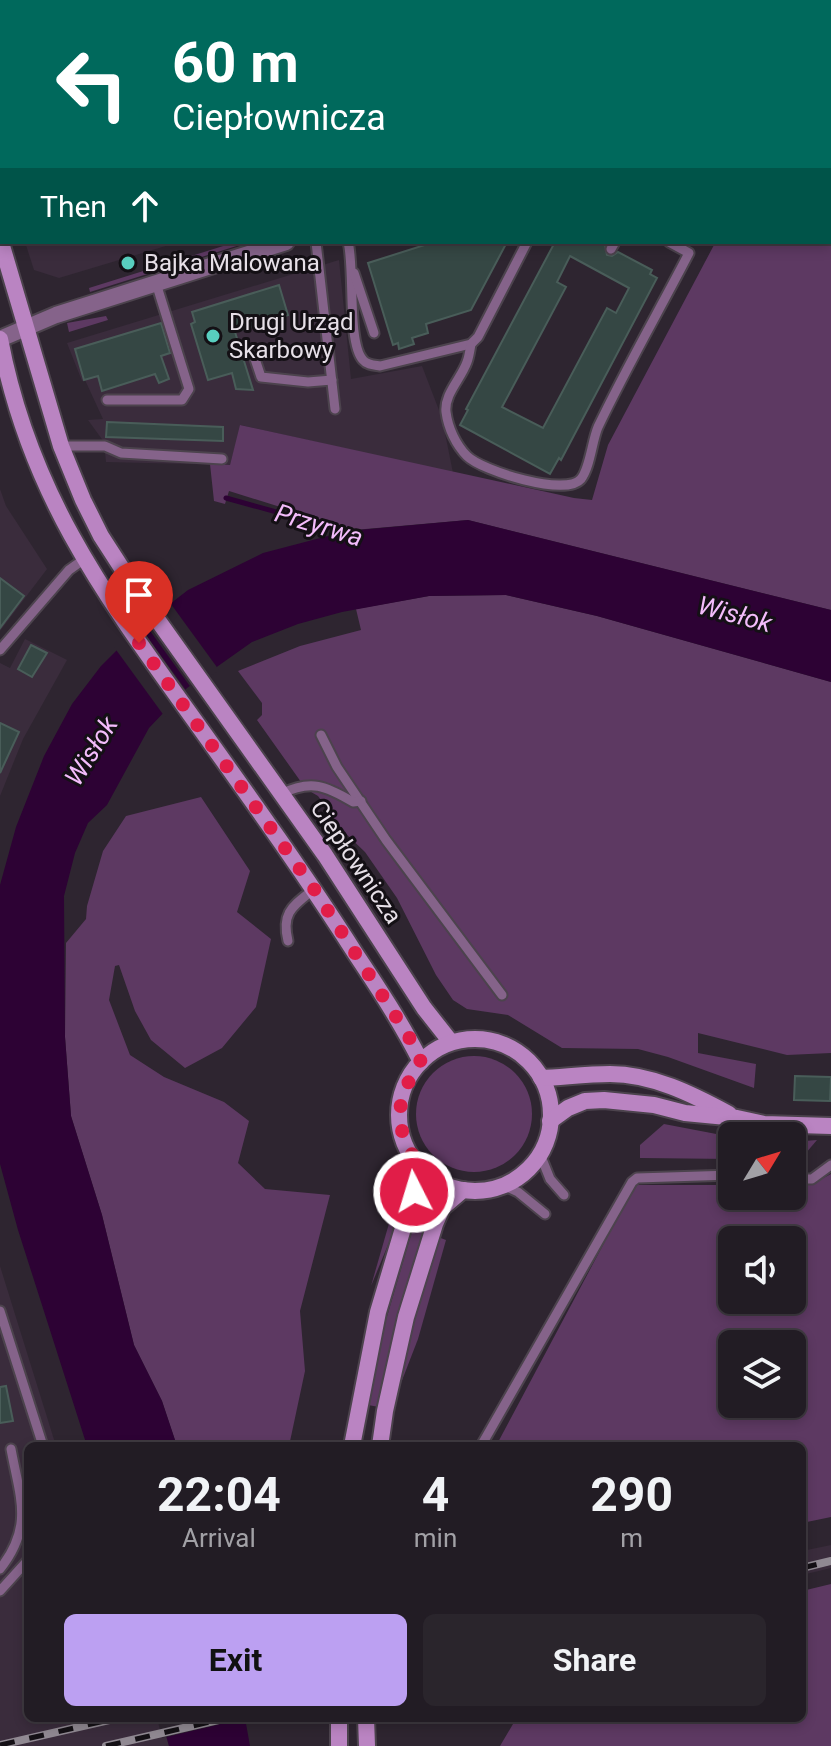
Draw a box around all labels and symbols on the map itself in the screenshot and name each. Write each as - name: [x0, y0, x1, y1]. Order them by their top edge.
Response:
- place label: Bajka Malowana: [144, 249, 320, 277]
- marker: Bajka Malowana: [119, 254, 137, 272]
- place label: Drugi Urząd Skarbowy: [229, 308, 354, 364]
- marker: Drugi Urząd Skarbowy: [204, 327, 222, 345]
- water label: Przyrwa: [271, 497, 367, 553]
- pin: [105, 561, 173, 643]
- water label: Wisłok: [695, 590, 777, 639]
- water label: Wisłok: [58, 710, 124, 791]
- street label: Ciepłownicza: [305, 795, 407, 929]
- north arrow: [718, 1122, 806, 1210]
- position arrow: [372, 1150, 456, 1234]

